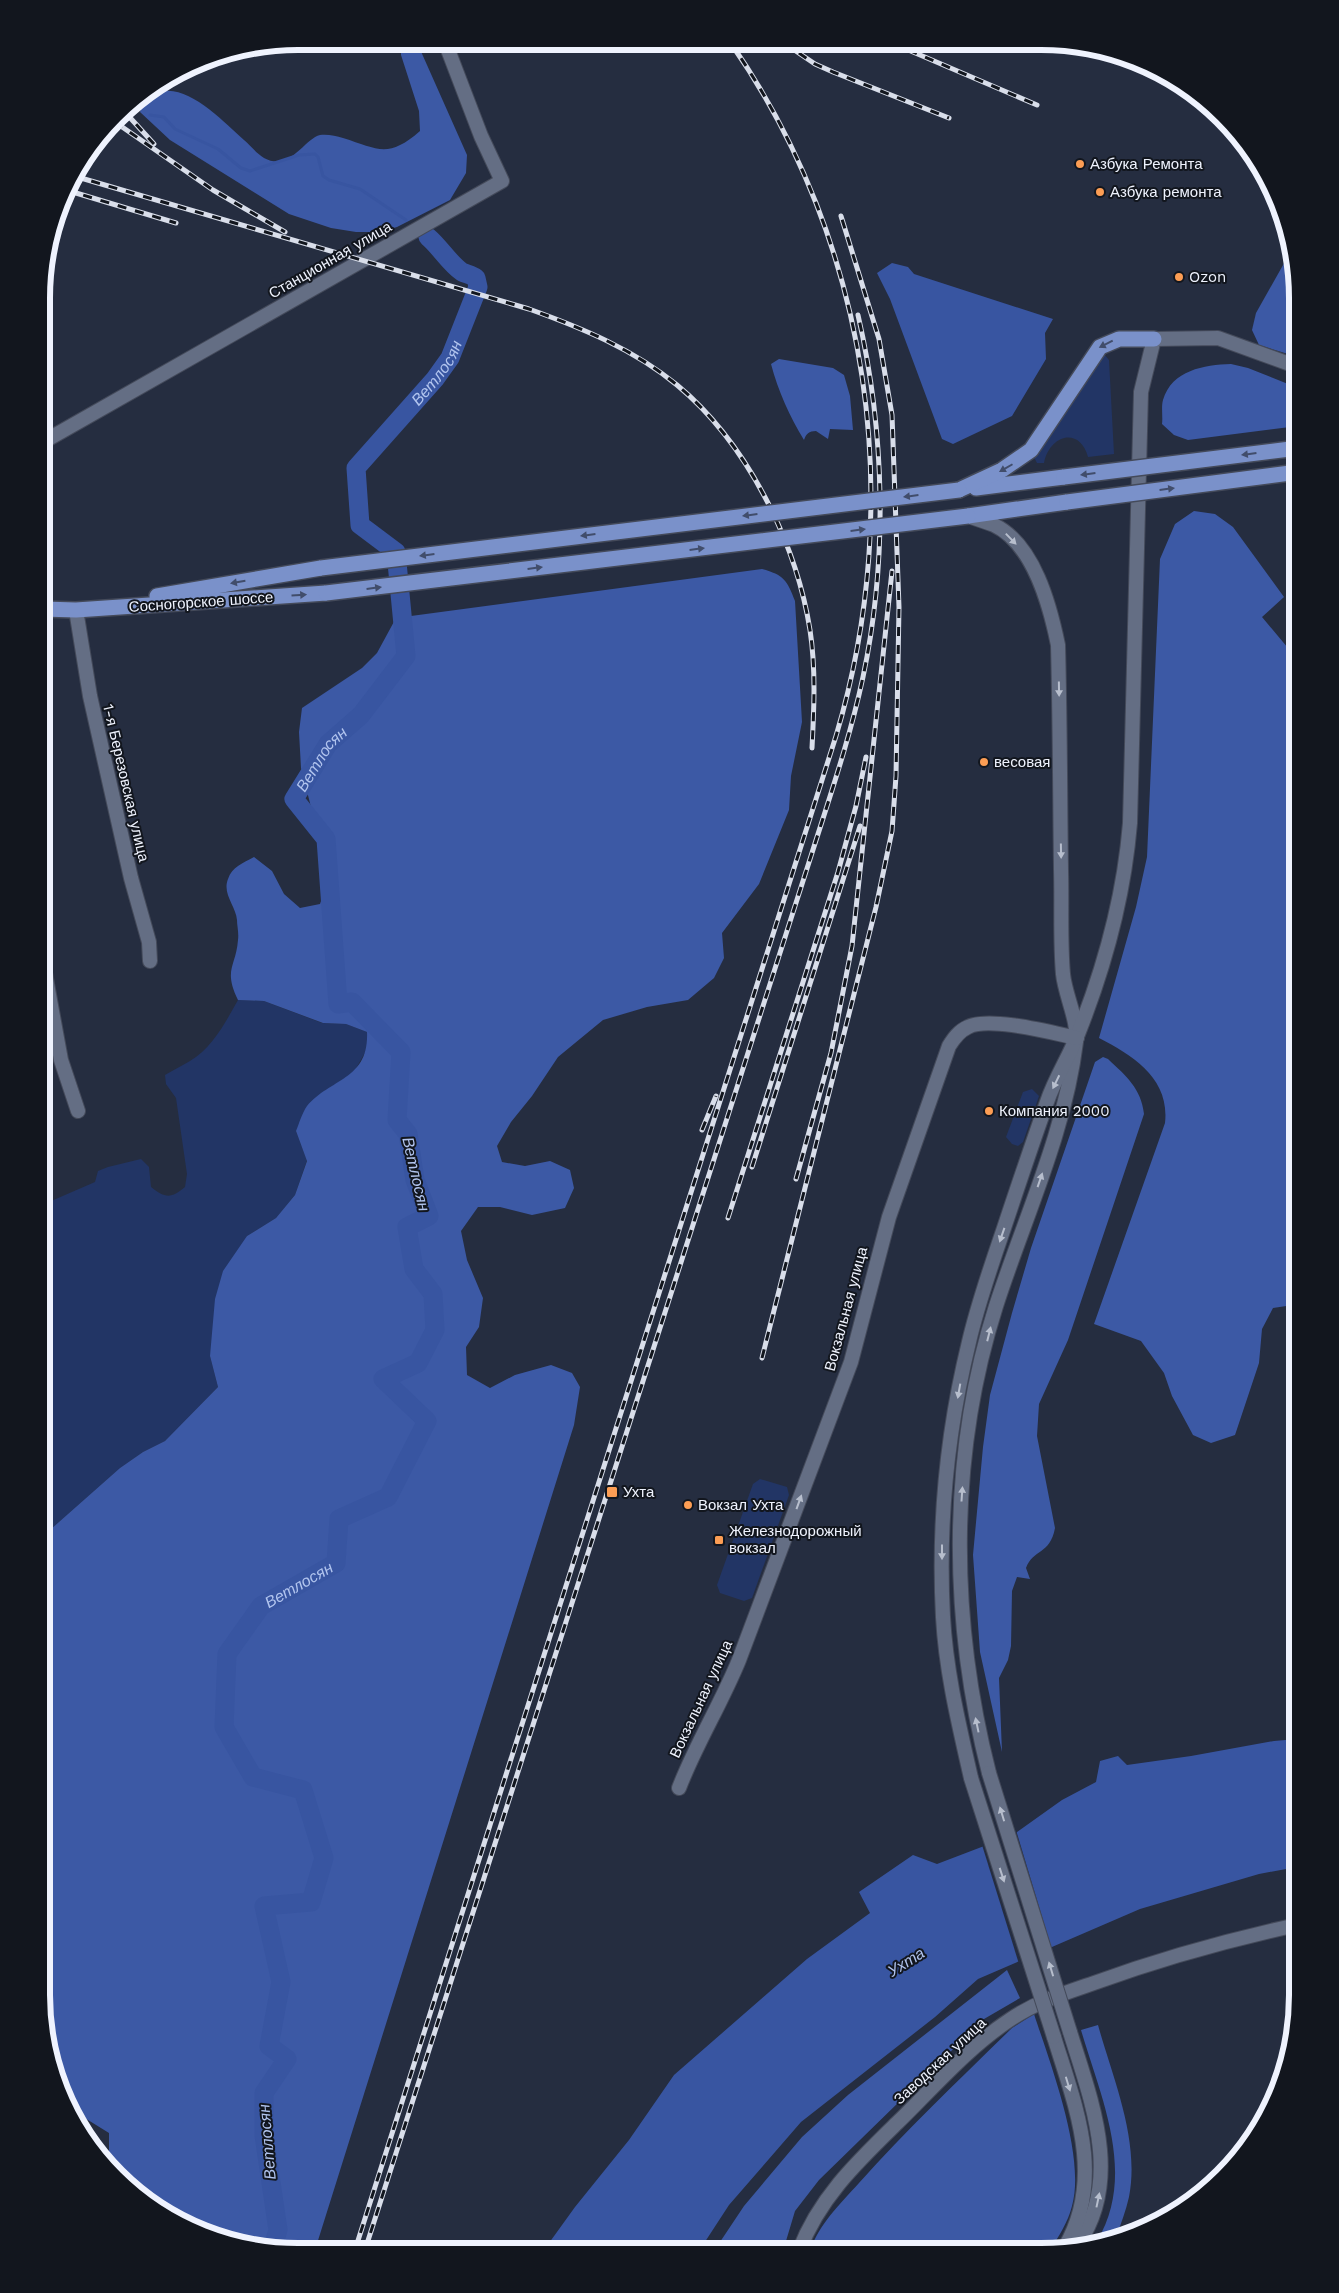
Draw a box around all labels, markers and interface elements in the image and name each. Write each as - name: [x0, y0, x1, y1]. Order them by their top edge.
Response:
- place label: Азбука Ремонта: [1090, 155, 1203, 173]
- marker: Азбука Ремонта: [1074, 158, 1086, 170]
- place label: Азбука ремонта: [1110, 183, 1222, 201]
- marker: Азбука ремонта: [1094, 186, 1106, 198]
- street label: Станционная улица: [265, 217, 395, 303]
- place label: Ozon: [1189, 268, 1226, 286]
- marker: Ozon: [1173, 271, 1185, 283]
- water label: Ветлосян: [407, 337, 466, 409]
- one-way arrow: [1099, 340, 1114, 348]
- one-way arrow: [1241, 450, 1257, 458]
- one-way arrow: [998, 464, 1013, 472]
- one-way arrow: [1080, 470, 1096, 478]
- one-way arrow: [1160, 485, 1176, 493]
- one-way arrow: [903, 492, 919, 500]
- one-way arrow: [741, 512, 757, 520]
- one-way arrow: [850, 526, 866, 534]
- one-way arrow: [580, 531, 596, 539]
- one-way arrow: [1005, 532, 1017, 544]
- one-way arrow: [689, 545, 705, 553]
- one-way arrow: [419, 551, 435, 559]
- one-way arrow: [528, 564, 544, 572]
- one-way arrow: [230, 579, 246, 587]
- one-way arrow: [366, 584, 382, 592]
- street label: Сосногорское шоссе: [128, 588, 274, 616]
- one-way arrow: [291, 591, 307, 599]
- one-way arrow: [1055, 681, 1063, 697]
- street label: 1-я Березовская улица: [99, 702, 153, 864]
- water label: Ветлосян: [292, 722, 351, 795]
- place label: весовая: [994, 753, 1050, 771]
- marker: весовая: [978, 756, 990, 768]
- one-way arrow: [1057, 844, 1065, 860]
- one-way arrow: [1052, 1074, 1060, 1089]
- place label: Компания 2000: [999, 1102, 1110, 1120]
- marker: Компания 2000: [983, 1105, 995, 1117]
- water label: Ветлосян: [398, 1135, 434, 1213]
- one-way arrow: [1036, 1172, 1044, 1187]
- one-way arrow: [998, 1227, 1005, 1242]
- street label: Вокзальная улица: [821, 1244, 871, 1373]
- one-way arrow: [985, 1327, 993, 1342]
- one-way arrow: [954, 1383, 962, 1399]
- place label: Ухта: [623, 1483, 655, 1501]
- marker: Ухта: [605, 1485, 619, 1499]
- one-way arrow: [958, 1486, 966, 1502]
- one-way arrow: [796, 1494, 803, 1509]
- place label: Вокзал Ухта: [698, 1496, 784, 1514]
- marker: Вокзал Ухта: [682, 1499, 694, 1511]
- place label: Железнодорожный вокзал: [729, 1522, 862, 1557]
- marker: Железнодорожный вокзал: [713, 1534, 725, 1546]
- one-way arrow: [938, 1545, 946, 1561]
- water label: Ветлосян: [261, 1557, 336, 1612]
- street label: Вокзальная улица: [666, 1637, 736, 1761]
- one-way arrow: [973, 1718, 981, 1733]
- one-way arrow: [997, 1806, 1005, 1821]
- one-way arrow: [999, 1867, 1006, 1882]
- water label: Ухта: [883, 1943, 928, 1981]
- one-way arrow: [1046, 1961, 1054, 1976]
- street label: Заводская улица: [890, 2013, 990, 2108]
- one-way arrow: [1065, 2077, 1073, 2092]
- water label: Ветлосян: [254, 2103, 280, 2181]
- one-way arrow: [1094, 2193, 1102, 2208]

